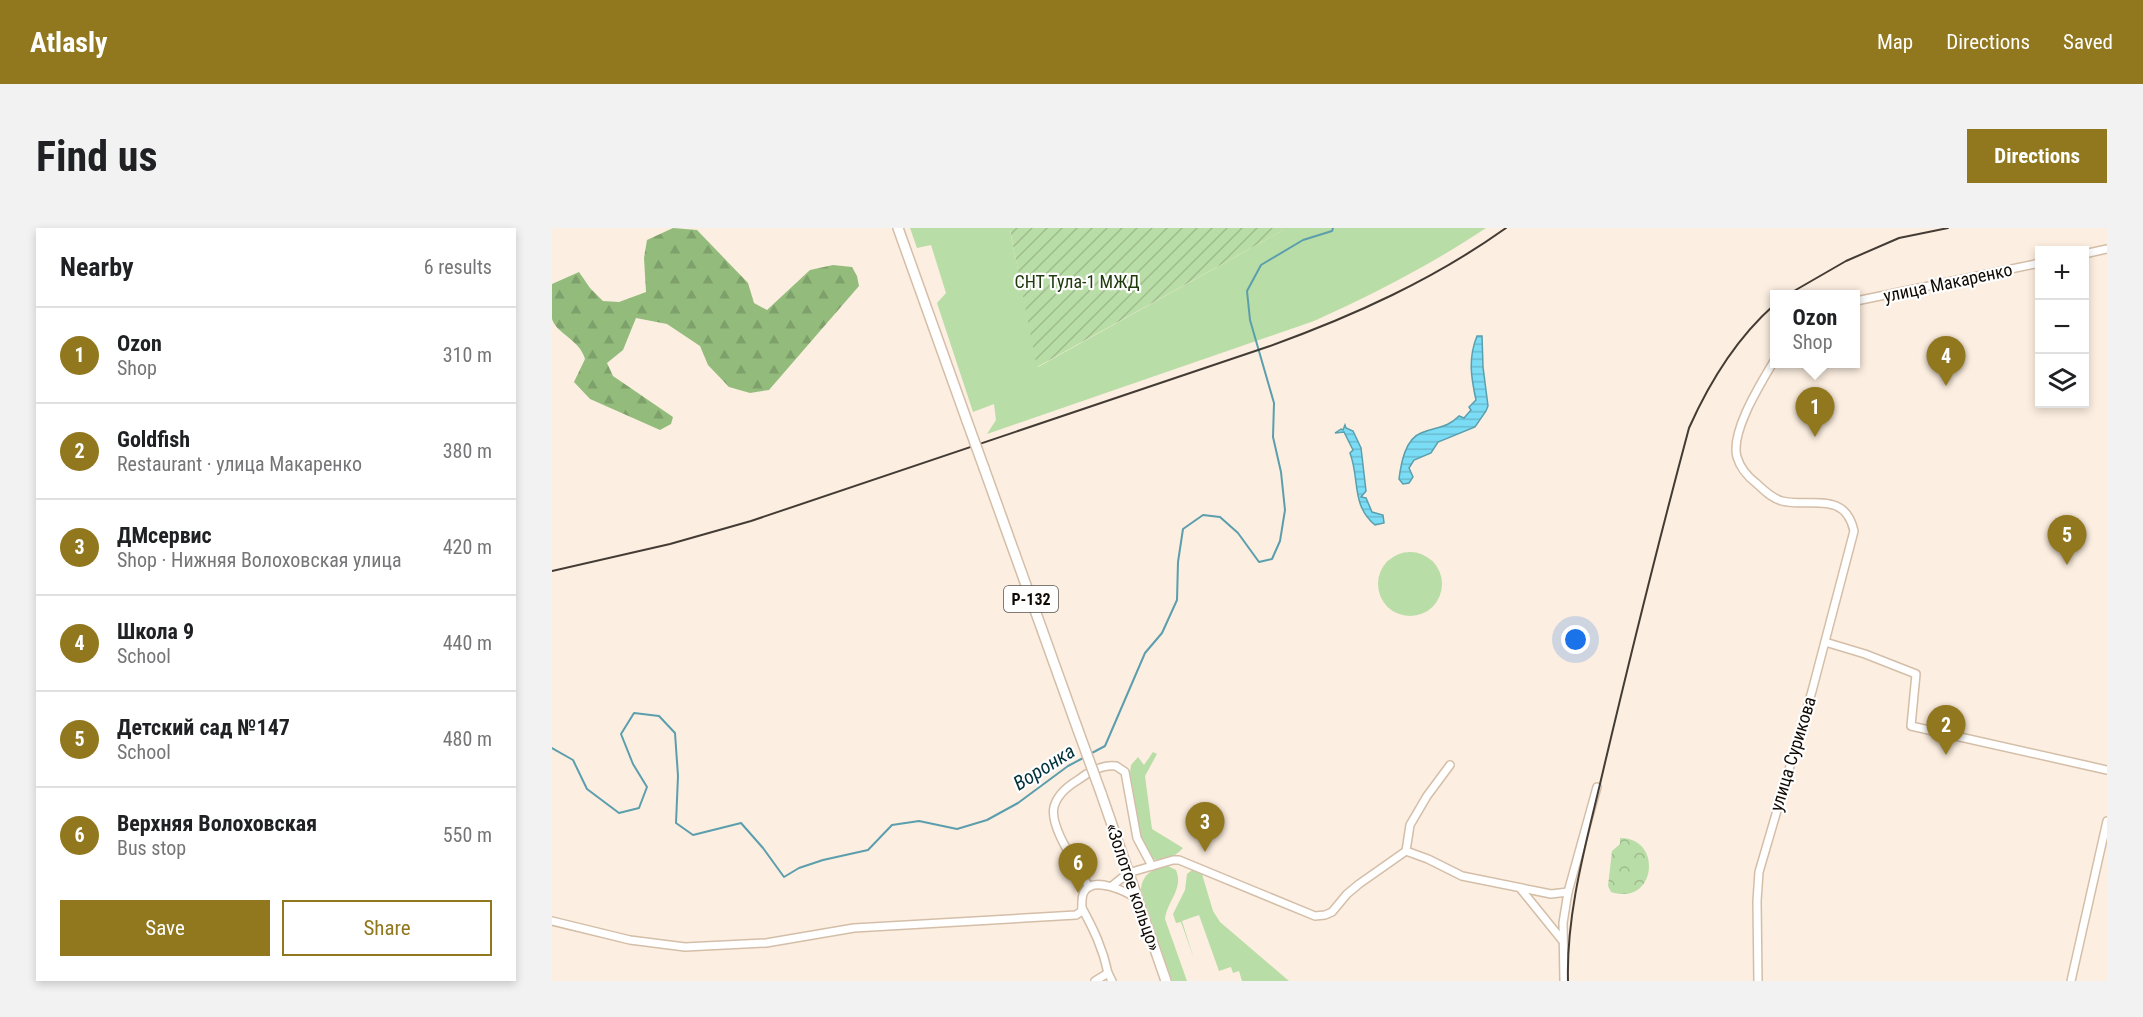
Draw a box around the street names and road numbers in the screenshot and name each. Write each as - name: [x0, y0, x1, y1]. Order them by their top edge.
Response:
- street label: улица Макаренко: [1882, 259, 2014, 306]
- road number: Р-132: [1004, 586, 1058, 612]
- street label: улица Сурикова: [1765, 694, 1820, 814]
- street label: «Золотое кольцо»: [1102, 820, 1165, 954]

